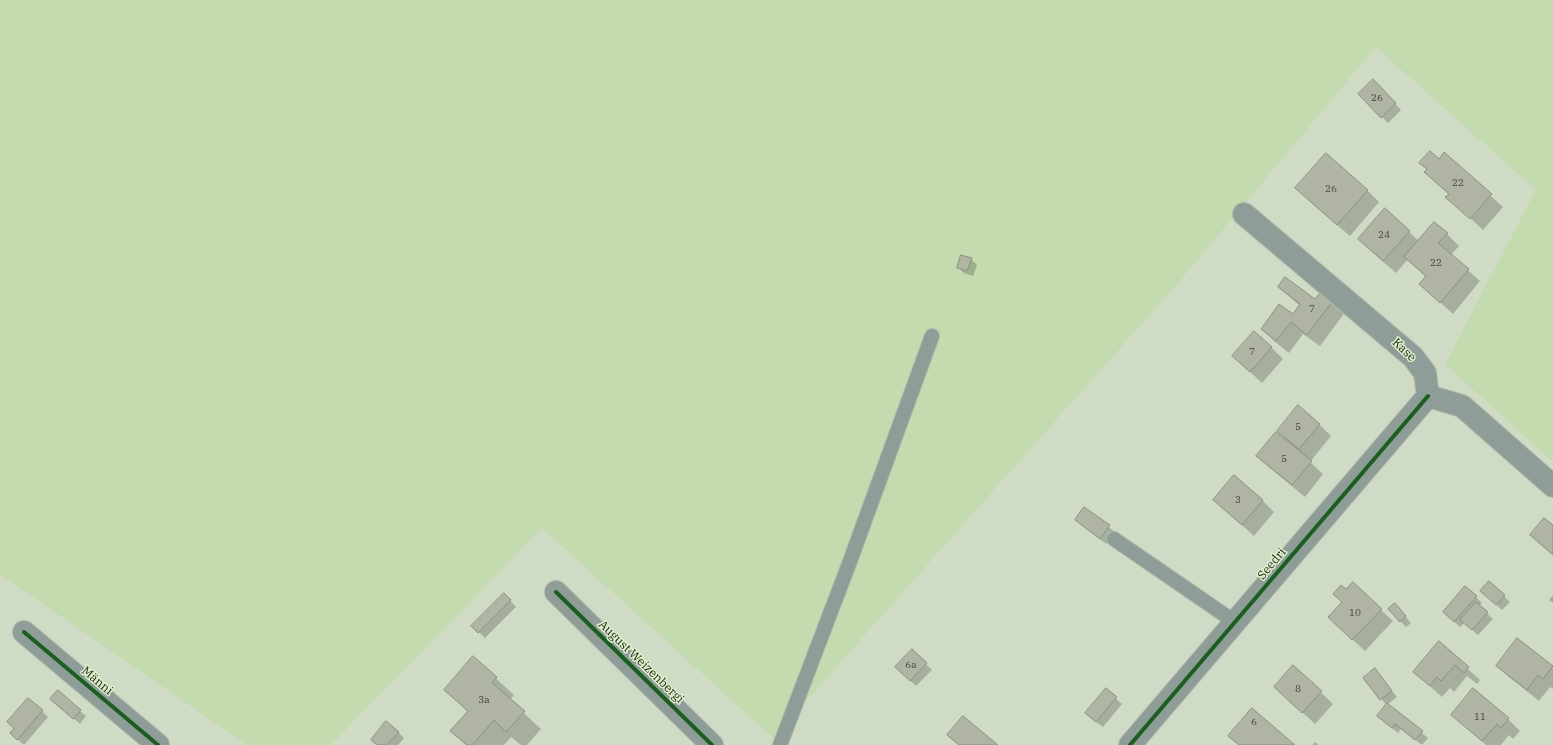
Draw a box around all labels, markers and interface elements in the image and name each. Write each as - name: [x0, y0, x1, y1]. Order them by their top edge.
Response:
- house number: 26: [1371, 92, 1383, 104]
- house number: 22: [1452, 177, 1464, 189]
- house number: 26: [1325, 183, 1337, 195]
- house number: 24: [1378, 229, 1390, 241]
- house number: 22: [1430, 257, 1442, 269]
- house number: 7: [1309, 303, 1315, 315]
- street label: Kase: [1389, 335, 1419, 365]
- house number: 7: [1249, 346, 1255, 358]
- house number: 5: [1295, 421, 1301, 433]
- house number: 5: [1281, 453, 1287, 465]
- house number: 3: [1235, 494, 1241, 506]
- street label: Seedri: [1255, 545, 1289, 583]
- house number: 10: [1349, 607, 1361, 619]
- street label: August Weizenbergi: [595, 618, 687, 706]
- house number: 6a: [905, 659, 917, 671]
- street label: Männi: [79, 664, 115, 698]
- house number: 8: [1295, 683, 1301, 695]
- house number: 3a: [478, 694, 490, 706]
- house number: 11: [1474, 711, 1486, 723]
- house number: 6: [1251, 716, 1257, 728]

